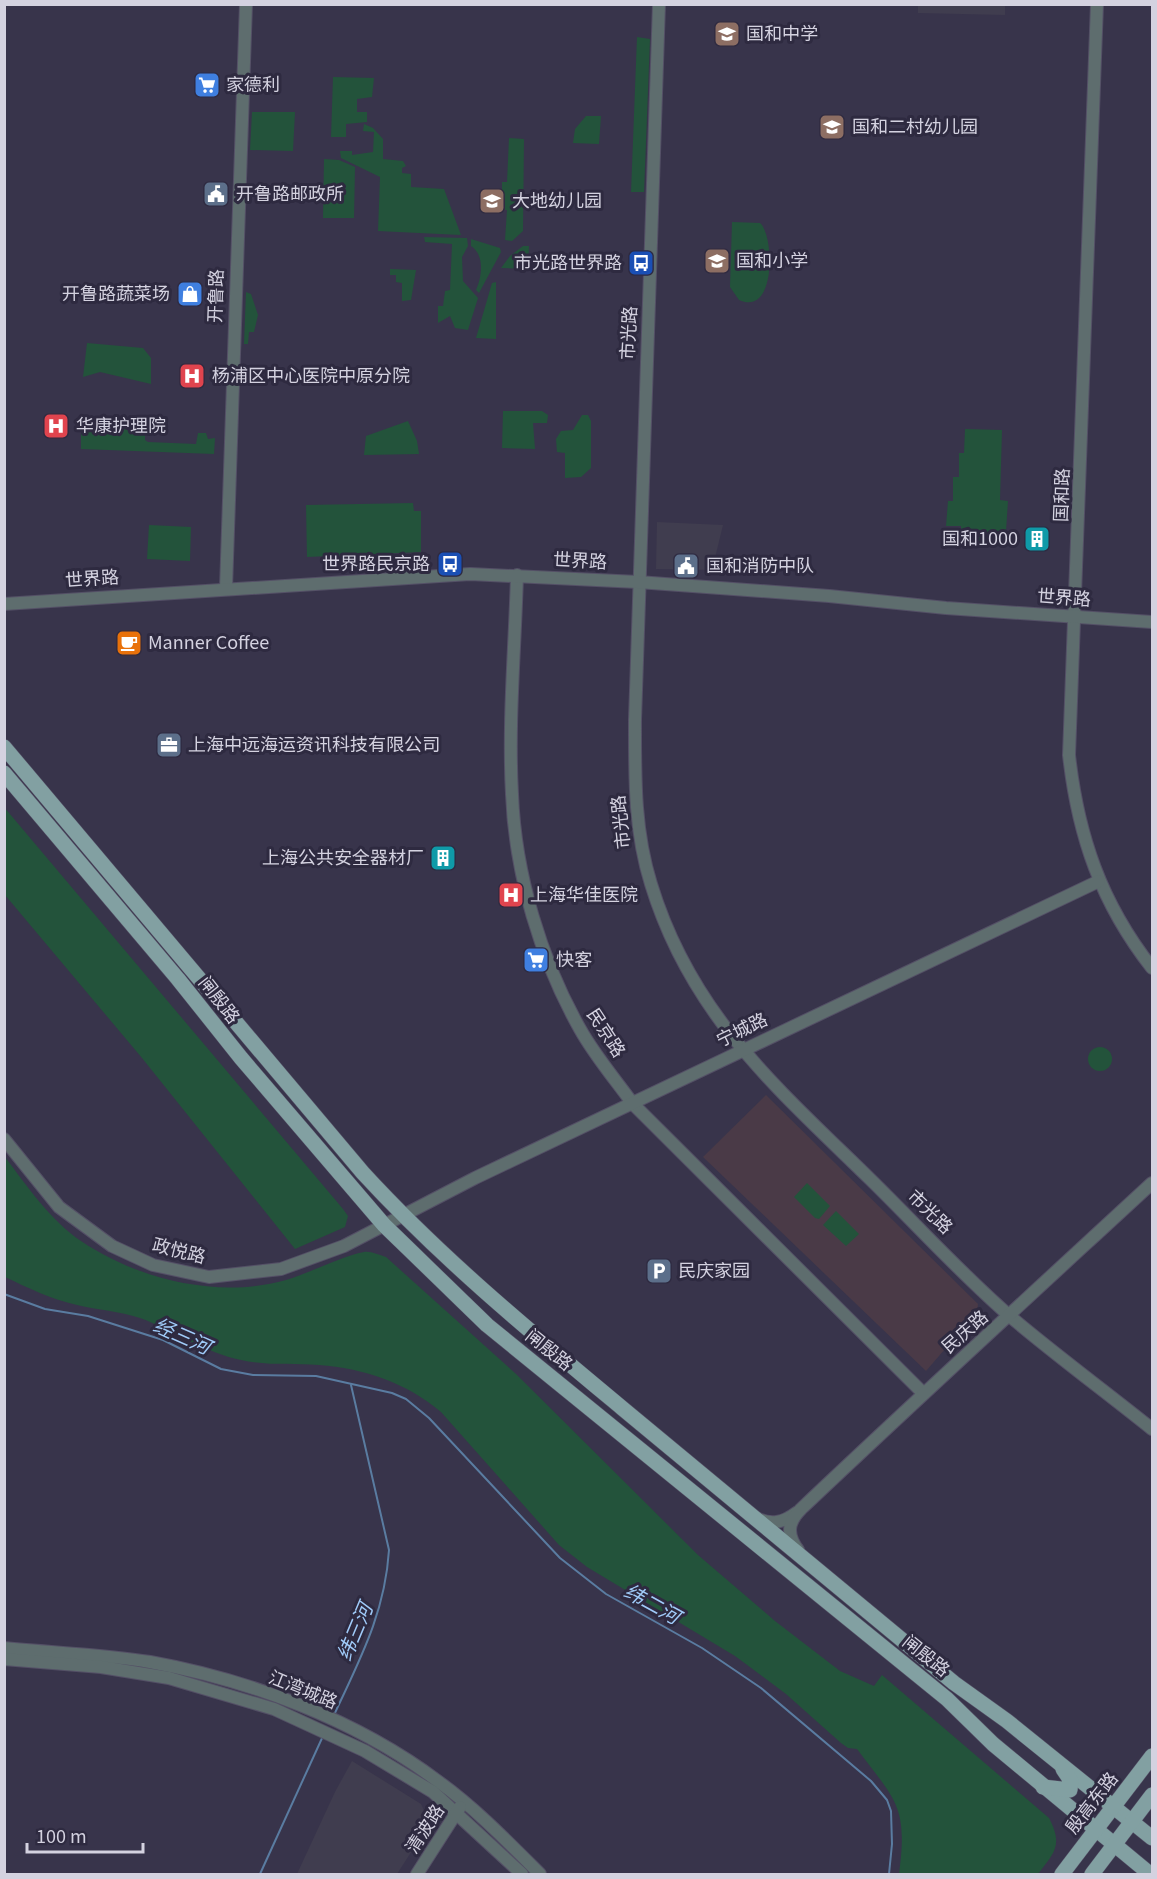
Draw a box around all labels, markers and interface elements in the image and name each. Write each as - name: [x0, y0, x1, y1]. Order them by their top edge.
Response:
- school or university icon: 国和中学: [712, 19, 742, 49]
- place label: 国和中学: [746, 19, 818, 45]
- supermarket icon: 家德利: [192, 70, 222, 100]
- place label: 家德利: [226, 70, 280, 96]
- school or university icon: 国和二村幼儿园: [817, 112, 847, 142]
- place label: 国和二村幼儿园: [852, 112, 978, 138]
- public building icon: 开鲁路邮政所: [201, 179, 231, 209]
- place label: 开鲁路邮政所: [236, 179, 344, 205]
- school or university icon: 大地幼儿园: [477, 186, 507, 216]
- place label: 大地幼儿园: [512, 186, 602, 212]
- school or university icon: 国和小学: [702, 246, 732, 276]
- place label: 国和小学: [736, 246, 808, 272]
- place label: 市光路世界路: [514, 248, 622, 274]
- bus stop icon: 市光路世界路: [626, 248, 656, 278]
- street label: 开鲁路: [200, 268, 228, 323]
- place label: 开鲁路蔬菜场: [62, 279, 170, 305]
- shop icon: 开鲁路蔬菜场: [175, 279, 205, 309]
- street label: 市光路: [613, 305, 641, 361]
- hospital icon: 杨浦区中心医院中原分院: [177, 361, 207, 391]
- place label: 杨浦区中心医院中原分院: [212, 361, 410, 387]
- hospital icon: 华康护理院: [41, 411, 71, 441]
- place label: 华康护理院: [76, 411, 166, 437]
- street label: 国和路: [1046, 467, 1074, 522]
- place label: 国和1000: [942, 524, 1018, 550]
- building icon: 国和1000: [1022, 524, 1052, 554]
- street label: 世界路: [552, 545, 608, 573]
- place label: 世界路民京路: [322, 549, 430, 575]
- bus stop icon: 世界路民京路: [435, 549, 465, 579]
- public building icon: 国和消防中队: [671, 551, 701, 581]
- place label: 国和消防中队: [706, 551, 814, 577]
- street label: 世界路: [64, 562, 120, 592]
- street label: 世界路: [1036, 581, 1092, 611]
- cafe icon: Manner Coffee: [114, 628, 144, 658]
- place label: Manner Coffee: [148, 628, 269, 654]
- office icon: 上海中远海运资讯科技有限公司: [154, 730, 184, 760]
- place label: 上海中远海运资讯科技有限公司: [188, 730, 440, 756]
- street label: 市光路: [603, 794, 635, 850]
- place label: 上海公共安全器材厂: [262, 843, 424, 869]
- building icon: 上海公共安全器材厂: [428, 843, 458, 873]
- hospital icon: 上海华佳医院: [496, 880, 526, 910]
- place label: 上海华佳医院: [530, 880, 638, 906]
- supermarket icon: 快客: [521, 945, 551, 975]
- place label: 快客: [556, 945, 592, 971]
- street label: 闸殷路: [194, 969, 247, 1028]
- street label: 民京路: [582, 1002, 633, 1062]
- street label: 宁城路: [711, 1005, 771, 1052]
- street label: 市光路: [903, 1182, 960, 1239]
- street label: 政悦路: [150, 1230, 209, 1268]
- parking icon: 民庆家园: [644, 1256, 674, 1286]
- place label: 民庆家园: [678, 1256, 750, 1282]
- street label: 民庆路: [935, 1303, 993, 1358]
- water label: 经三河: [149, 1309, 220, 1362]
- street label: 闸殷路: [521, 1321, 579, 1376]
- water label: 纬二河: [619, 1575, 689, 1632]
- water label: 纬三河: [329, 1594, 380, 1665]
- street label: 闸殷路: [898, 1627, 956, 1682]
- street label: 江湾城路: [266, 1663, 342, 1714]
- street label: 殷高东路: [1058, 1765, 1123, 1838]
- street label: 清波路: [398, 1798, 449, 1858]
- scale bar: [27, 1816, 142, 1854]
- text: 100 m: [36, 1822, 87, 1848]

